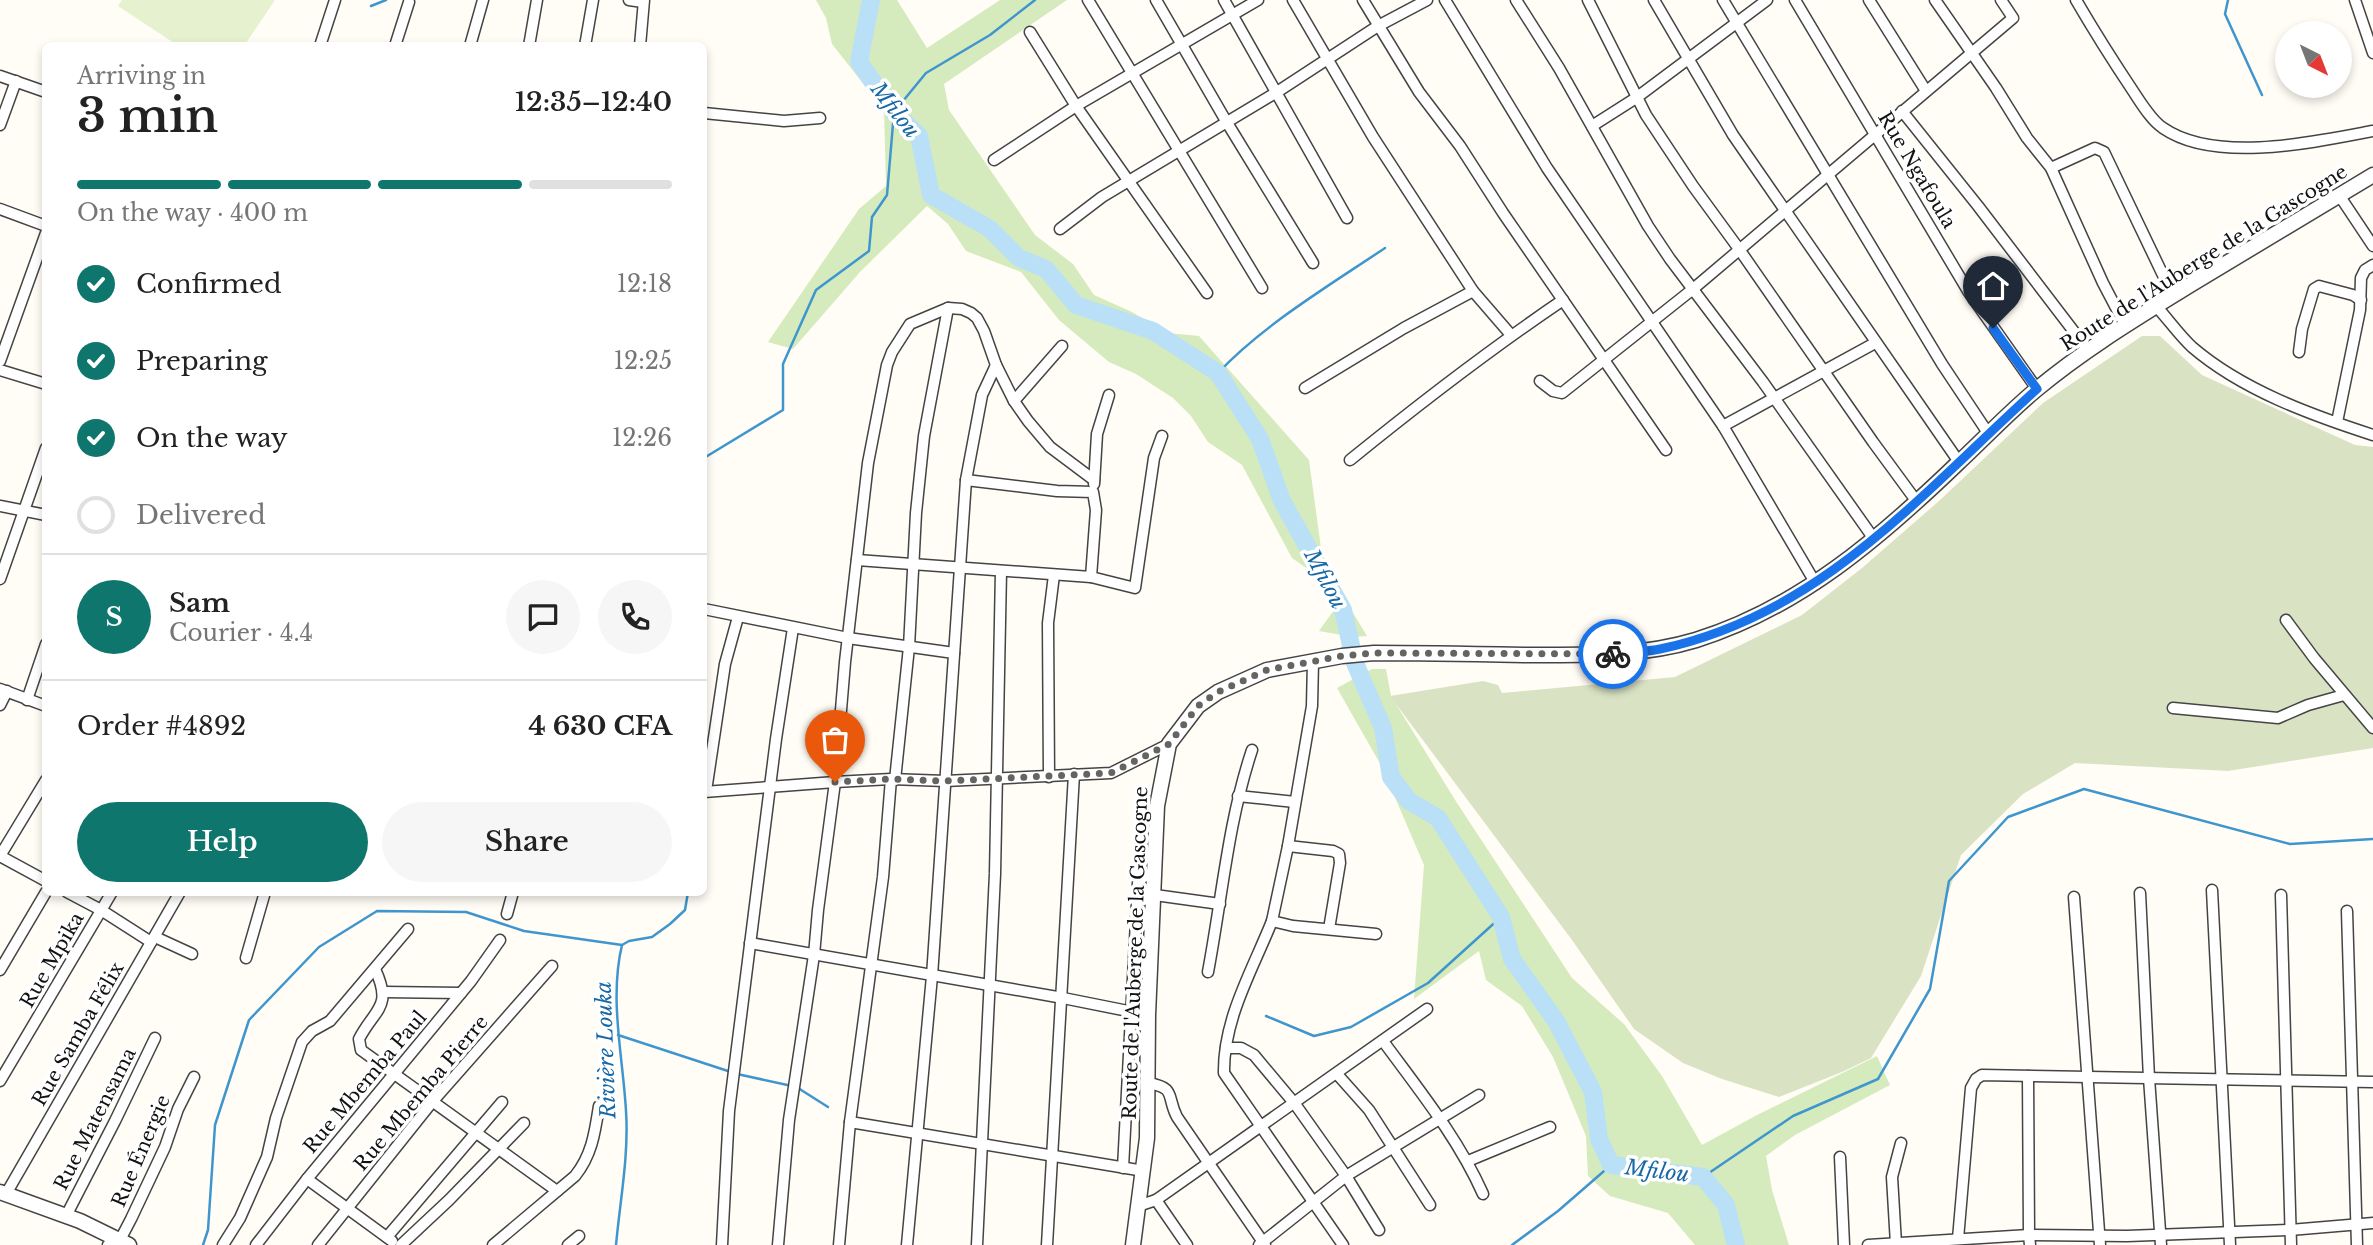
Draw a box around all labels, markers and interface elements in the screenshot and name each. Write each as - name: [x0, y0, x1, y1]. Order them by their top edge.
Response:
- north arrow: [2275, 21, 2352, 98]
- map controls: [2275, 21, 2352, 98]
- text: Arriving in: [77, 62, 206, 90]
- water label: Mfilou: [864, 76, 925, 143]
- text: 12:35–12:40: [515, 86, 672, 118]
- text: 3 min: [77, 87, 218, 144]
- street label: Rue Ngafoula: [1873, 108, 1961, 233]
- street label: Route de l'Auberge de la Gascogne: [2057, 160, 2351, 356]
- text: On the way · 400 m: [77, 199, 308, 227]
- pin: [1963, 256, 2023, 328]
- icon: check: [77, 265, 115, 303]
- icon: home: [1974, 267, 2012, 305]
- text: Confirmed: [136, 268, 281, 300]
- text: 12:18: [617, 270, 672, 298]
- icon: check: [77, 342, 115, 380]
- text: Preparing: [136, 345, 268, 377]
- text: 12:25: [614, 347, 672, 375]
- icon: check: [77, 419, 115, 457]
- text: On the way: [136, 422, 288, 454]
- text: 12:26: [612, 424, 672, 452]
- text: Delivered: [136, 499, 266, 531]
- water label: Mfilou: [1298, 544, 1352, 614]
- button: chat: [506, 580, 580, 654]
- button: phone: [598, 580, 672, 654]
- text: Sam: [169, 587, 230, 619]
- text: S: [105, 601, 123, 633]
- text: Courier · 4.4: [169, 619, 313, 647]
- courier: [1578, 619, 1648, 689]
- icon: bike: [1594, 635, 1632, 673]
- text: Order #4892: [77, 710, 246, 742]
- text: 4 630 CFA: [529, 710, 672, 742]
- pin: [805, 710, 865, 782]
- icon: bag: [816, 721, 854, 759]
- street label: Route de l'Auberge de la Gascogne: [1118, 786, 1152, 1120]
- button: Help: [77, 802, 368, 882]
- button: Share: [382, 802, 672, 882]
- street label: Rue Mpika: [16, 908, 89, 1012]
- street label: Rue Samba Félix: [27, 958, 129, 1110]
- water label: Rivière Louka: [591, 981, 621, 1120]
- street label: Rue Mbemba Paul: [299, 1006, 431, 1158]
- street label: Rue Mbemba Pierre: [349, 1011, 493, 1175]
- street label: Rue Matensama: [49, 1044, 141, 1194]
- street label: Rue Énergie: [107, 1091, 175, 1211]
- water label: Mfilou: [1622, 1154, 1691, 1188]

